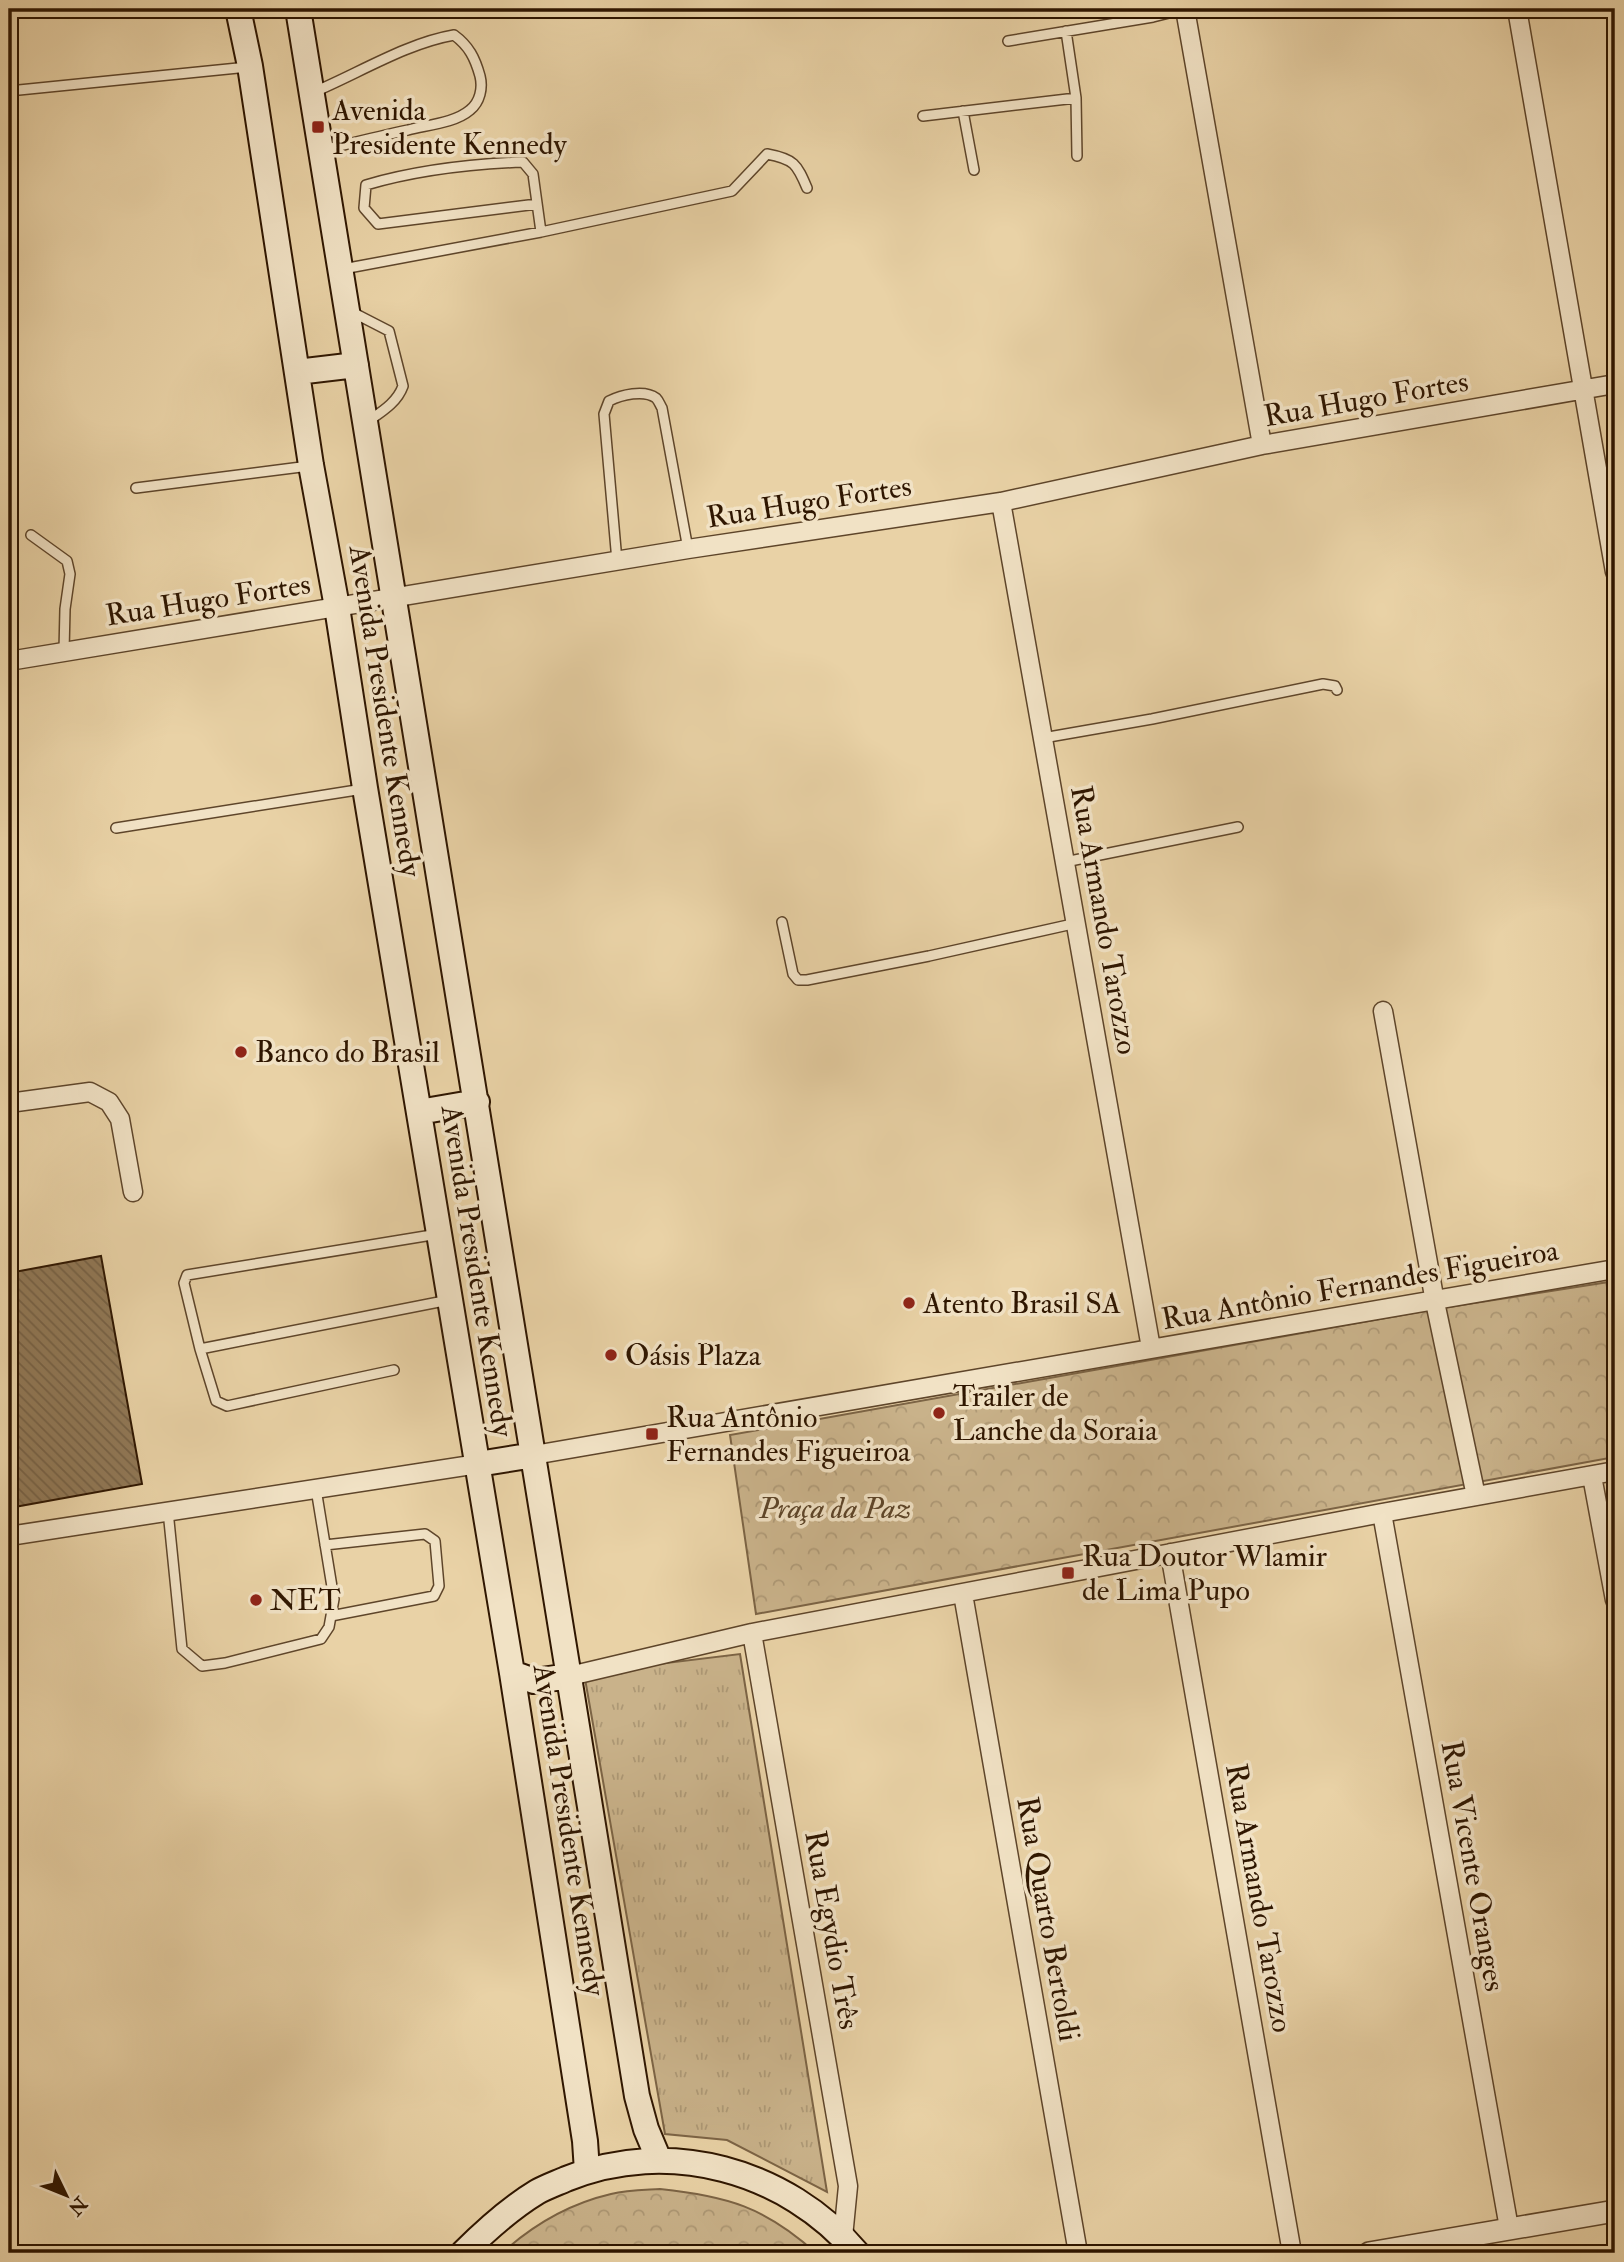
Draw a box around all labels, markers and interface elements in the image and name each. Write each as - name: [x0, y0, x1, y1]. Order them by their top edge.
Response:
- place label: Avenida Presidente Kennedy: [331, 92, 568, 163]
- marker: Avenida Presidente Kennedy: [310, 119, 326, 135]
- street label: Rua Hugo Fortes: [1261, 363, 1471, 435]
- street label: Rua Hugo Fortes: [704, 468, 914, 536]
- street label: Avenida Presidente Kennedy: [340, 542, 430, 880]
- street label: Rua Hugo Fortes: [103, 566, 313, 634]
- street label: Rua Armando Tarozzo: [1062, 783, 1146, 1057]
- place label: Banco do Brasil: [255, 1034, 440, 1071]
- marker: Banco do Brasil: [233, 1044, 249, 1060]
- street label: Avenida Presidente Kennedy: [432, 1102, 522, 1440]
- street label: Rua Antônio Fernandes Figueiroa: [1159, 1232, 1562, 1338]
- place label: Atento Brasil SA: [922, 1285, 1121, 1322]
- marker: Atento Brasil SA: [901, 1295, 917, 1311]
- place label: Oásis Plaza: [625, 1337, 762, 1374]
- marker: Oásis Plaza: [603, 1347, 619, 1363]
- place label: Trailer de Lanche da Soraia: [953, 1378, 1158, 1449]
- place label: Rua Antônio Fernandes Figueiroa: [666, 1399, 911, 1470]
- marker: Trailer de Lanche da Soraia: [931, 1405, 947, 1421]
- marker: Rua Antônio Fernandes Figueiroa: [644, 1426, 660, 1442]
- park label: Praça da Paz: [758, 1490, 911, 1527]
- place label: Rua Doutor Wlamir de Lima Pupo: [1082, 1538, 1327, 1609]
- marker: Rua Doutor Wlamir de Lima Pupo: [1060, 1565, 1076, 1581]
- place label: NET: [270, 1582, 341, 1619]
- marker: NET: [248, 1592, 264, 1608]
- street label: Avenida Presidente Kennedy: [524, 1661, 614, 1999]
- street label: Rua Vicente Oranges: [1433, 1738, 1513, 1994]
- street label: Rua Armando Tarozzo: [1217, 1761, 1301, 2035]
- street label: Rua Quarto Bertoldi: [1008, 1794, 1088, 2044]
- street label: Rua Egydio Três: [796, 1828, 868, 2032]
- north arrow: [32, 2160, 102, 2230]
- text: N: [62, 2191, 93, 2221]

